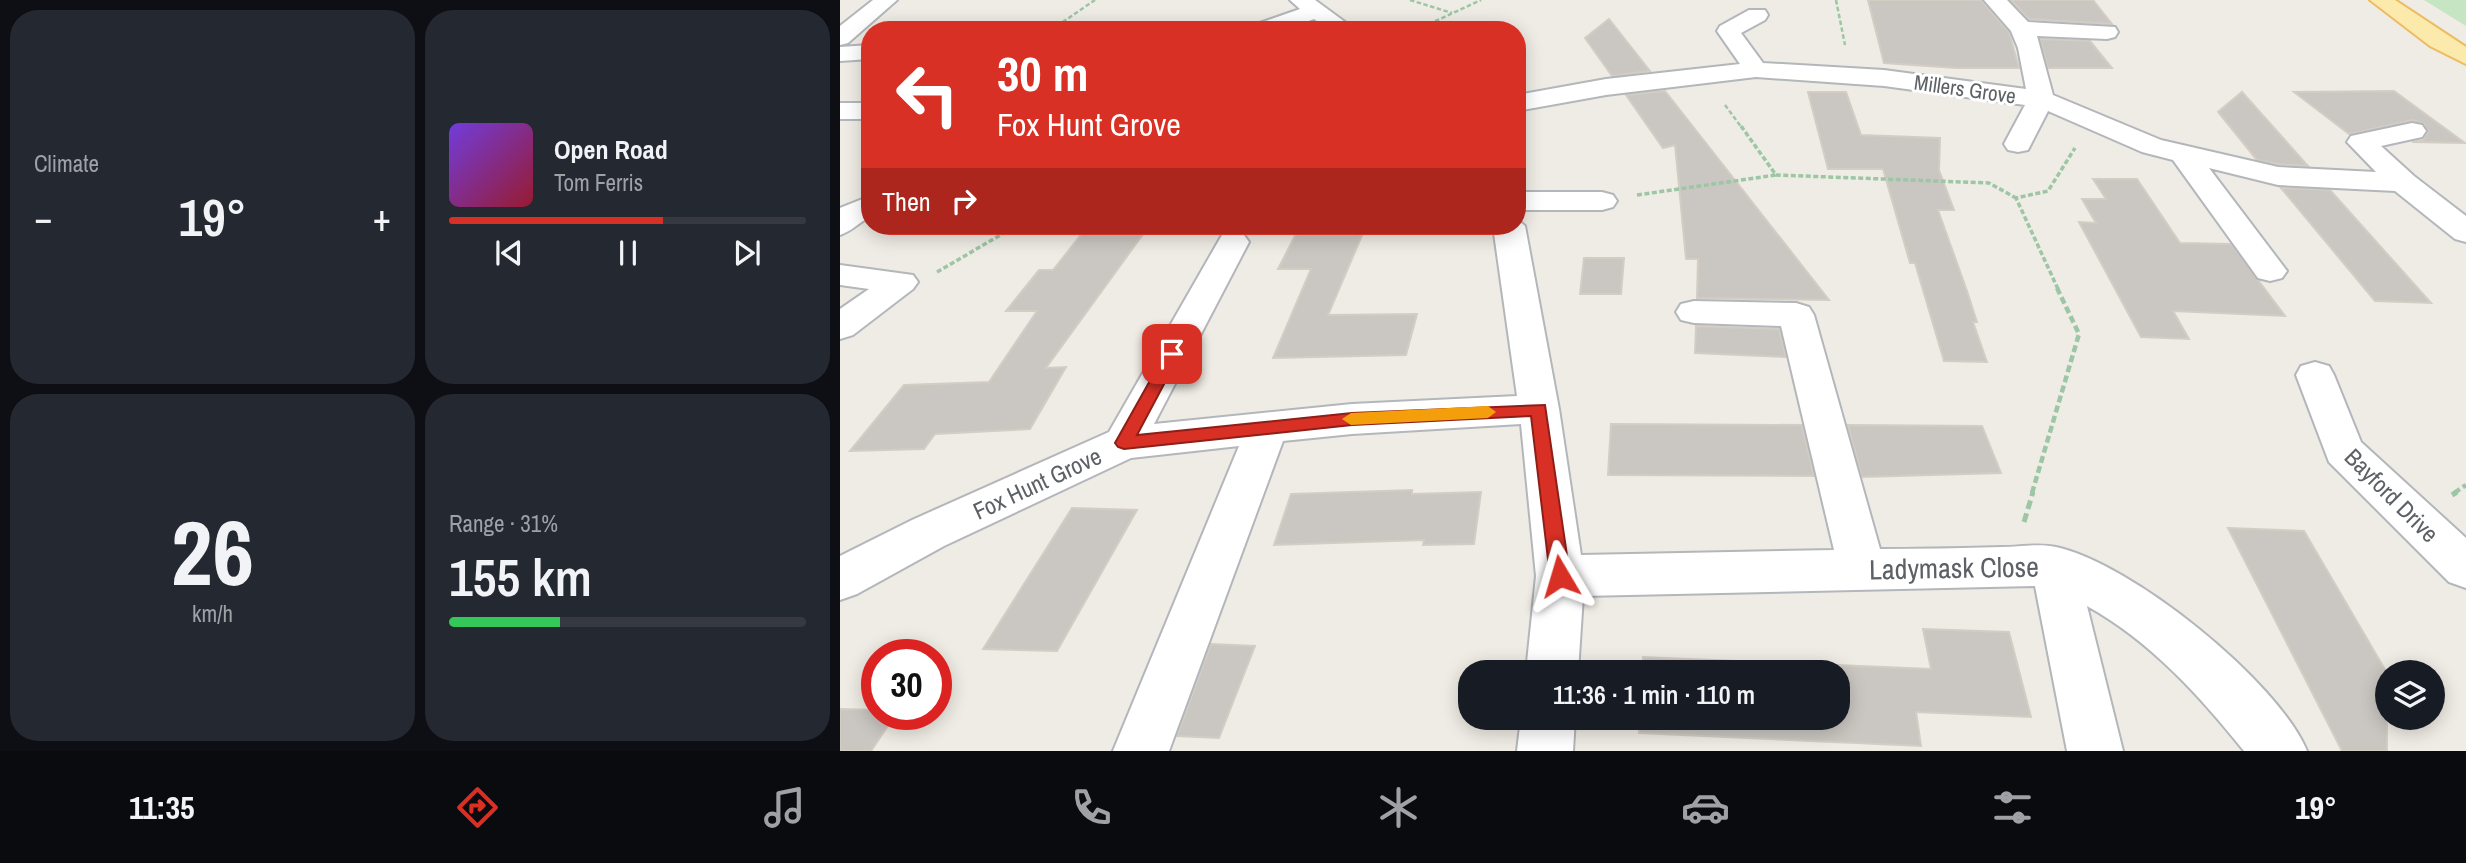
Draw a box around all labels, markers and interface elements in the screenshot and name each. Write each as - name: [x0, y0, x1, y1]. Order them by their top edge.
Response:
- text: 30 m: [997, 40, 1089, 106]
- icon: left: [882, 49, 973, 140]
- street label: Millers Grove: [1912, 68, 2018, 110]
- text: Fox Hunt Grove: [997, 103, 1181, 146]
- text: Open Road: [554, 132, 668, 167]
- text: Climate: [34, 148, 99, 179]
- text: Tom Ferris: [554, 167, 643, 198]
- text: 19°: [178, 182, 247, 252]
- icon: right: [945, 182, 983, 220]
- text: Then: [882, 184, 931, 219]
- text: −: [34, 192, 52, 243]
- text: +: [373, 192, 391, 243]
- icon: previous: [490, 234, 528, 272]
- icon: pause: [609, 234, 647, 272]
- icon: next: [728, 234, 766, 272]
- pin: [1142, 324, 1202, 384]
- icon: arrive: [1153, 335, 1191, 373]
- street label: Fox Hunt Grove: [968, 439, 1106, 527]
- street label: Bayford Drive: [2338, 441, 2446, 549]
- text: 26: [171, 491, 254, 613]
- text: Range · 31%: [449, 508, 558, 539]
- position arrow: [1523, 539, 1597, 613]
- text: 155 km: [449, 542, 592, 612]
- street label: Ladymask Close: [1869, 548, 2039, 588]
- text: km/h: [192, 598, 233, 629]
- speed limit sign: 30: [861, 639, 952, 730]
- map controls: [2375, 660, 2445, 730]
- button: layers: [2375, 660, 2445, 730]
- text: 11:36 · 1 min · 110 m: [1553, 677, 1755, 712]
- icon: directions: [453, 783, 502, 832]
- icon: music: [760, 783, 809, 832]
- icon: phone: [1067, 783, 1116, 832]
- icon: climate: [1374, 783, 1423, 832]
- icon: car: [1681, 783, 1730, 832]
- icon: filters: [1988, 783, 2037, 832]
- text: 11:35: [129, 786, 195, 829]
- text: 19°: [2295, 786, 2337, 829]

